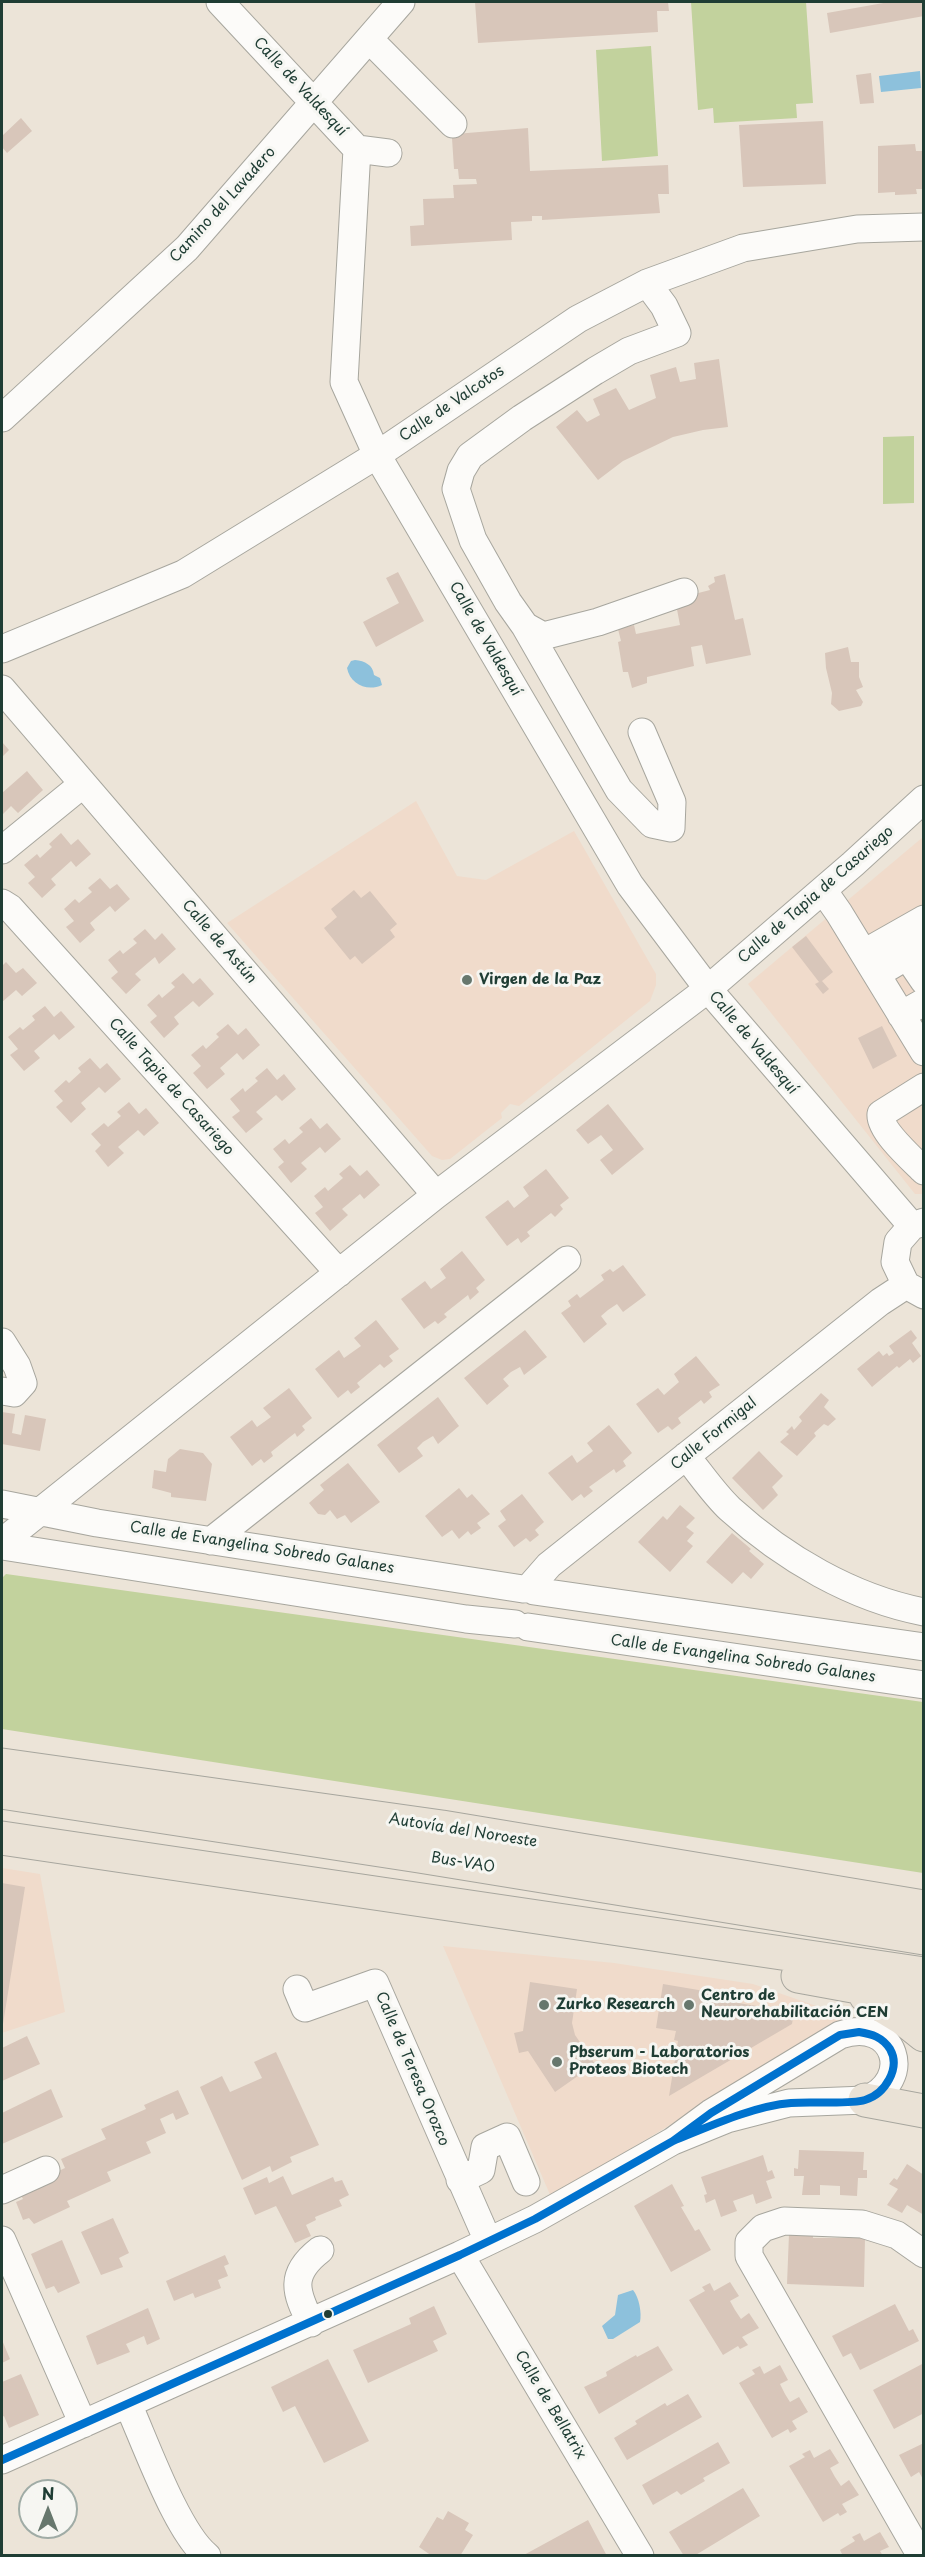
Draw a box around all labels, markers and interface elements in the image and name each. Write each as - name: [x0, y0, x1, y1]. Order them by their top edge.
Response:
- street label: Calle de Valdesquí: [249, 34, 351, 140]
- street label: Camino del Lavadero: [166, 143, 280, 267]
- street label: Calle de Valcotos: [396, 362, 508, 446]
- street label: Calle de Valdesquí: [445, 579, 525, 699]
- street label: Calle de Tapia de Casariego: [735, 823, 897, 967]
- street label: Calle de Astún: [178, 897, 260, 987]
- place label: Virgen de la Paz: [479, 971, 601, 989]
- marker: Virgen de la Paz: [460, 973, 474, 987]
- street label: Calle de Valdesquí: [705, 988, 801, 1098]
- street label: Calle Tapia de Casariego: [105, 1015, 237, 1159]
- street label: Calle Formigal: [667, 1394, 761, 1474]
- street label: Calle de Evangelina Sobredo Galanes: [129, 1518, 395, 1578]
- street label: Calle de Evangelina Sobredo Galanes: [609, 1631, 877, 1687]
- street label: Autovía del Noroeste: [388, 1810, 538, 1852]
- street label: Bus-VAO: [430, 1849, 496, 1877]
- place label: Centro de Neurorehabilitación CEN: [701, 1987, 888, 2022]
- street label: Calle de Teresa Orozco: [371, 1989, 453, 2149]
- place label: Zurko Research: [556, 1996, 675, 2014]
- marker: Zurko Research: [537, 1998, 551, 2012]
- marker: Centro de Neurorehabilitación CEN: [682, 1998, 696, 2012]
- place label: Pbserum - Laboratorios Proteos Biotech: [569, 2044, 749, 2079]
- marker: Pbserum - Laboratorios Proteos Biotech: [550, 2055, 564, 2069]
- unlabelled marker: [322, 2308, 334, 2320]
- street label: Calle de Bellatrix: [511, 2348, 589, 2462]
- north arrow: [18, 2479, 78, 2539]
- text: N: [42, 2481, 54, 2505]

